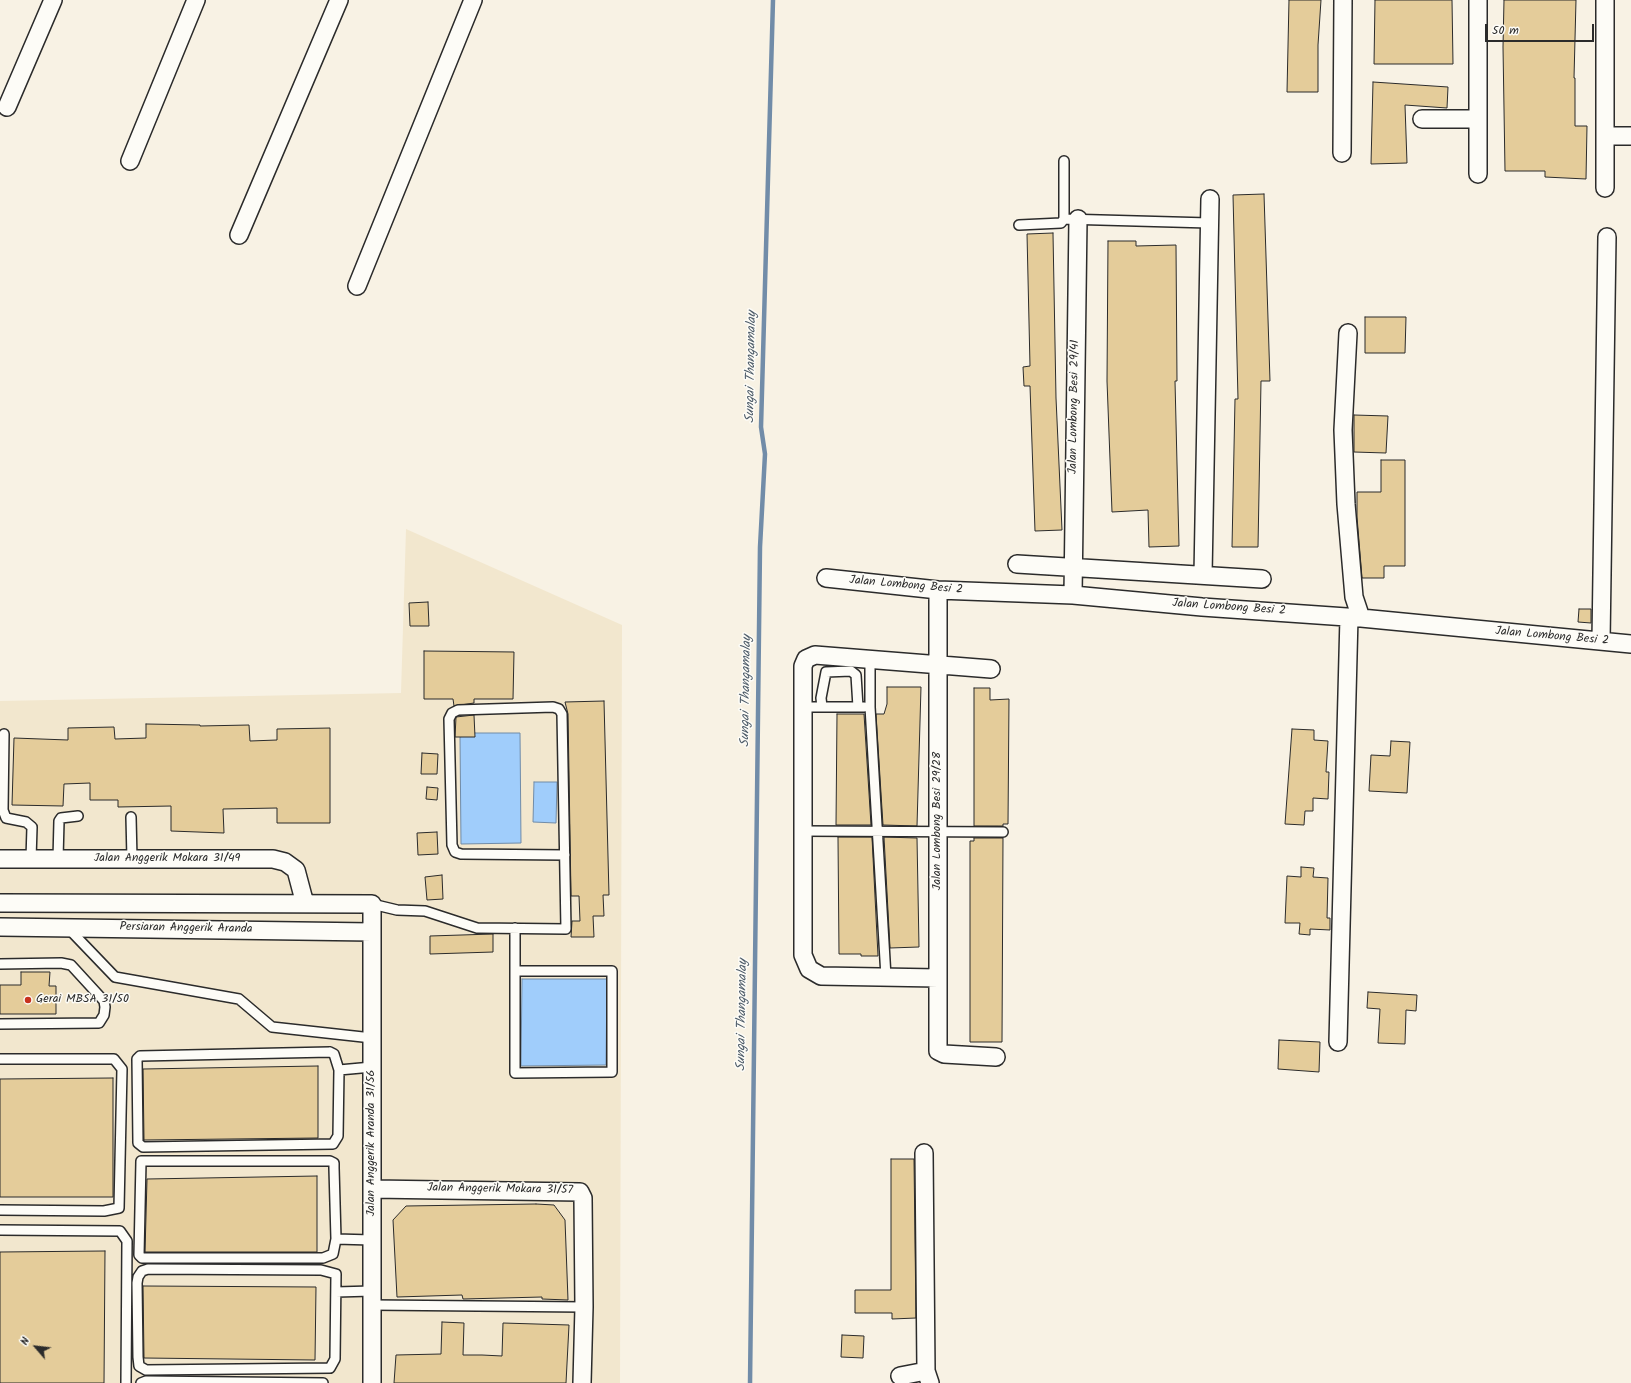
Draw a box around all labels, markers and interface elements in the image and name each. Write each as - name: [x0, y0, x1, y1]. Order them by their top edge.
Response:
- scale bar: [1487, 16, 1596, 42]
- text: 50 m: [1492, 21, 1519, 40]
- water label: Sungai Thangamalay: [743, 311, 761, 423]
- street label: Jalan Lombong Besi 29/41: [1067, 340, 1083, 474]
- street label: Jalan Lombong Besi 2: [849, 574, 963, 598]
- street label: Jalan Lombong Besi 2: [1172, 597, 1286, 619]
- street label: Jalan Lombong Besi 2: [1495, 625, 1609, 649]
- water label: Sungai Thangamalay: [738, 635, 756, 747]
- street label: Jalan Lombong Besi 29/28: [931, 752, 945, 890]
- street label: Jalan Anggerik Mokara 31/49: [94, 852, 240, 866]
- street label: Persiaran Anggerik Aranda: [119, 921, 253, 937]
- water label: Sungai Thangamalay: [734, 959, 752, 1071]
- place label: Gerai MBSA 31/50: [36, 993, 129, 1007]
- marker: Gerai MBSA 31/50: [23, 995, 33, 1005]
- street label: Jalan Anggerik Aranda 31/56: [365, 1070, 379, 1216]
- street label: Jalan Anggerik Mokara 31/57: [427, 1182, 573, 1198]
- north arrow: [16, 1327, 56, 1367]
- text: N: [16, 1334, 35, 1349]

